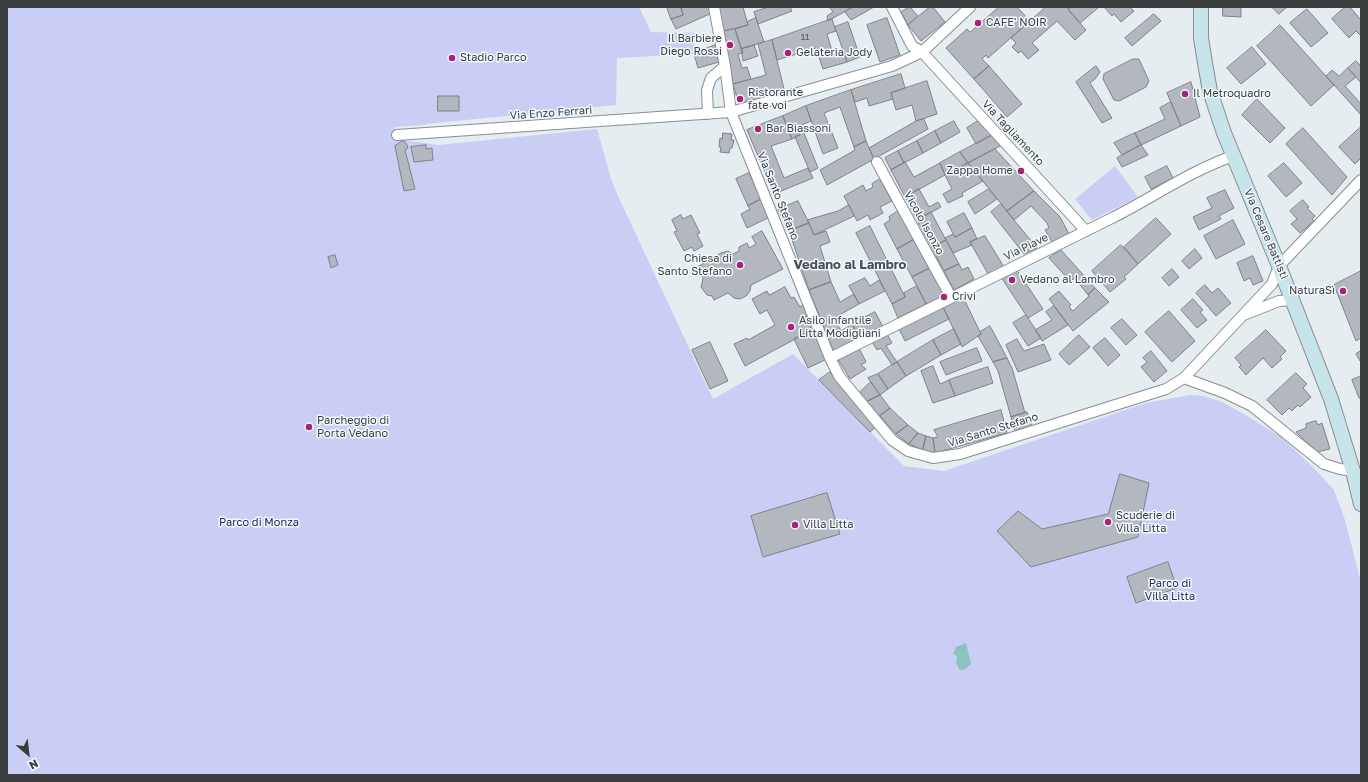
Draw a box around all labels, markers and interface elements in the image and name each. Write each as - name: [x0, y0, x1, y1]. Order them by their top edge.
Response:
- place label: CAFE' NOIR: [986, 16, 1047, 30]
- marker: CAFE' NOIR: [973, 18, 983, 28]
- place label: Il Barbiere Diego Rossi: [660, 32, 722, 58]
- house number: 11: [801, 32, 809, 42]
- marker: Il Barbiere Diego Rossi: [725, 40, 735, 50]
- place label: Gelateria Jody: [796, 46, 872, 60]
- marker: Gelateria Jody: [783, 48, 793, 58]
- place label: Stadio Parco: [460, 51, 527, 65]
- marker: Stadio Parco: [447, 53, 457, 63]
- place label: Ristorante fate voi: [748, 86, 803, 112]
- place label: Il Metroquadro: [1193, 87, 1271, 101]
- marker: Il Metroquadro: [1180, 89, 1190, 99]
- marker: Ristorante fate voi: [735, 94, 745, 104]
- street label: Via Tagliamento: [979, 98, 1047, 168]
- street label: Via Enzo Ferrari: [509, 104, 593, 122]
- place label: Bar Biassoni: [766, 122, 831, 136]
- marker: Bar Biassoni: [753, 124, 763, 134]
- street label: Via Santo Stefano: [754, 150, 802, 242]
- place label: Zappa Home: [947, 164, 1013, 178]
- marker: Zappa Home: [1016, 166, 1026, 176]
- street label: Via Cesare Battisti: [1241, 187, 1291, 281]
- street label: Vicolo Isonzo: [901, 189, 947, 257]
- street label: Via Piave: [1002, 231, 1050, 263]
- place label: Chiesa di Santo Stefano: [657, 252, 732, 278]
- district label: Vedano al Lambro: [794, 257, 906, 273]
- marker: Chiesa di Santo Stefano: [735, 260, 745, 270]
- place label: Vedano al Lambro: [1020, 273, 1115, 287]
- marker: Vedano al Lambro: [1007, 275, 1017, 285]
- place label: NaturaSì: [1289, 284, 1335, 298]
- marker: NaturaSì: [1338, 286, 1348, 296]
- place label: Crivi: [952, 290, 976, 304]
- marker: Crivi: [939, 292, 949, 302]
- place label: Asilo infantile Litta Modigliani: [799, 314, 881, 340]
- marker: Asilo infantile Litta Modigliani: [786, 322, 796, 332]
- street label: Via Santo Stefano: [946, 410, 1040, 450]
- place label: Parcheggio di Porta Vedano: [317, 414, 389, 440]
- marker: Parcheggio di Porta Vedano: [304, 422, 314, 432]
- place label: Scuderie di Villa Litta: [1116, 509, 1175, 535]
- park label: Parco di Monza: [219, 516, 299, 530]
- marker: Scuderie di Villa Litta: [1103, 517, 1113, 527]
- place label: Villa Litta: [803, 518, 853, 532]
- marker: Villa Litta: [790, 520, 800, 530]
- park label: Parco di Villa Litta: [1145, 577, 1195, 603]
- north arrow: [8, 734, 48, 774]
- text: N: [27, 757, 41, 773]

